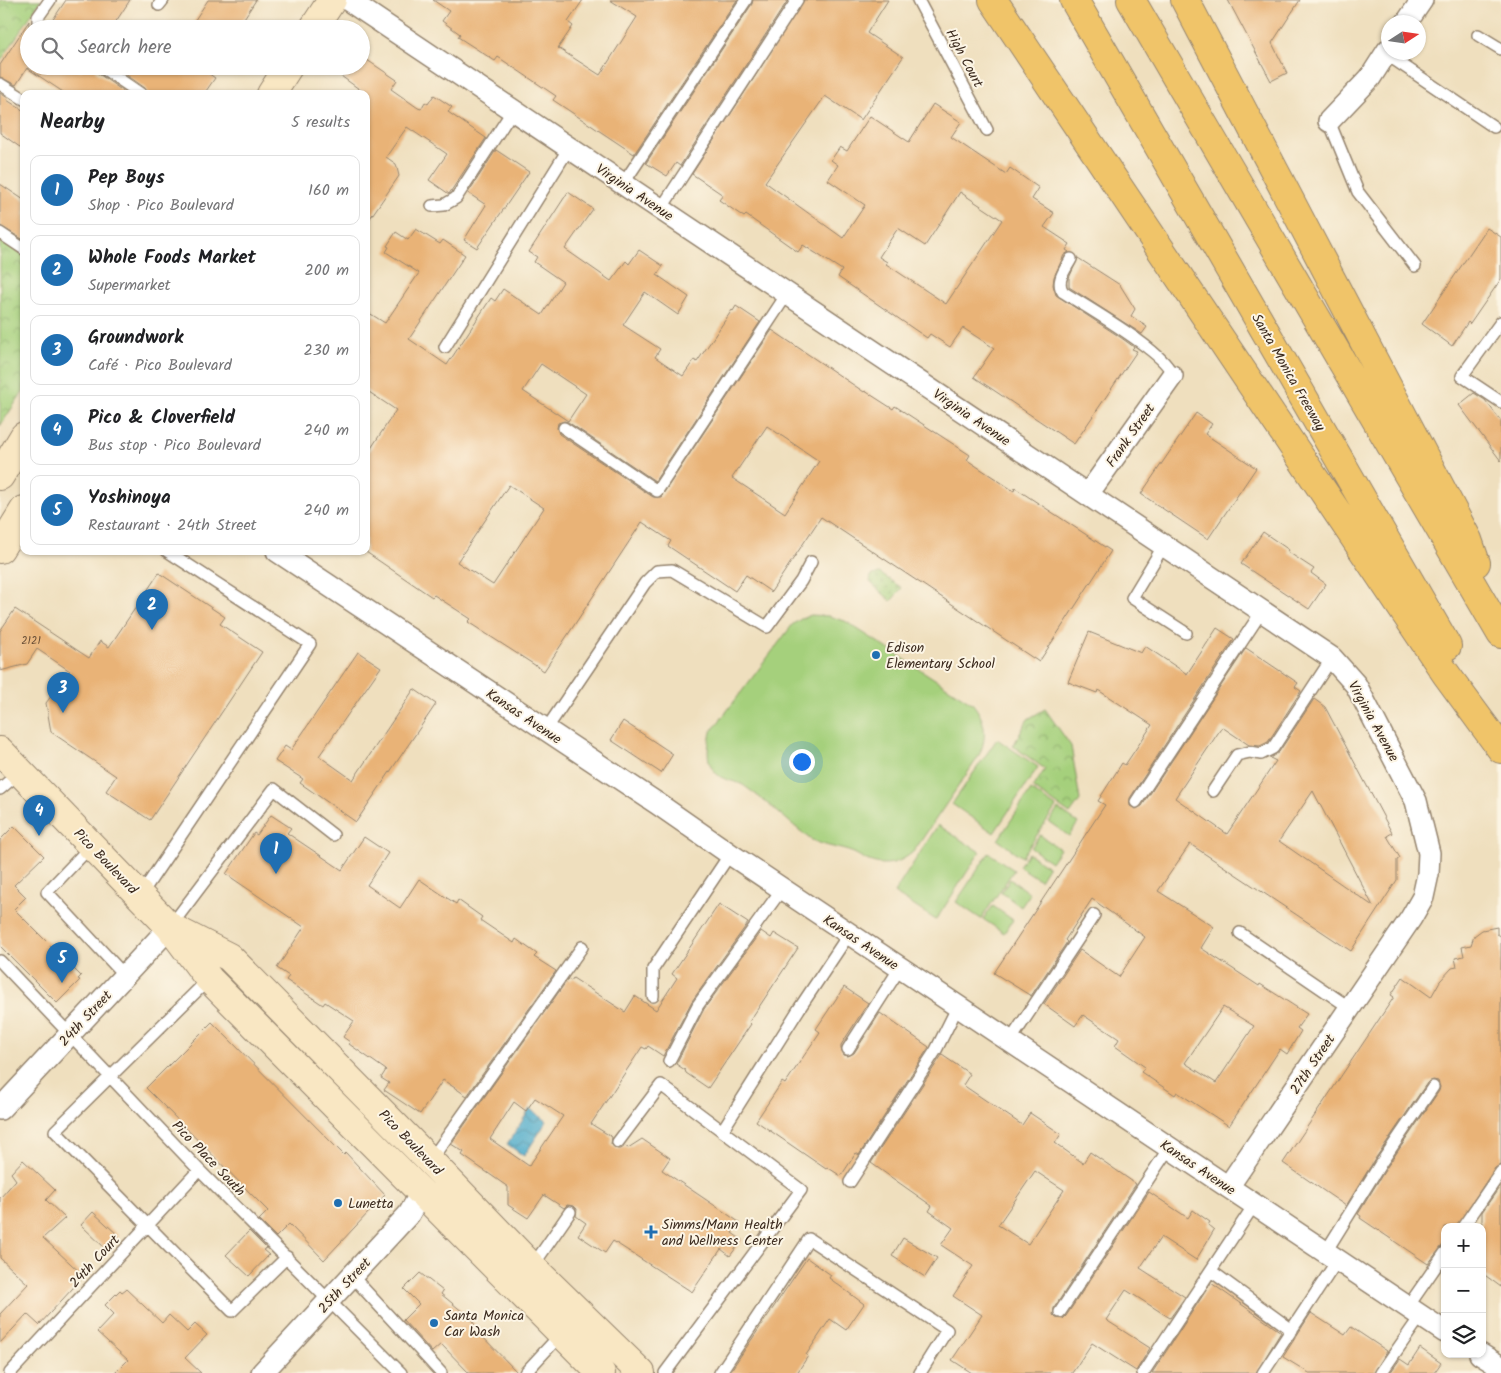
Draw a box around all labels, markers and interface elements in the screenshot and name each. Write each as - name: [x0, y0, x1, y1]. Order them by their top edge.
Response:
- north arrow: [1381, 15, 1426, 60]
- search box: [20, 20, 370, 75]
- street label: High Court: [939, 25, 989, 92]
- text: Search here: [78, 33, 172, 63]
- icon: search: [38, 34, 66, 62]
- text: Nearby: [40, 106, 105, 139]
- text: 5 results: [291, 110, 350, 135]
- street label: Virginia Avenue: [591, 159, 678, 227]
- text: Pep Boys: [88, 163, 165, 193]
- text: 1: [55, 178, 59, 203]
- text: 160 m: [308, 178, 349, 203]
- text: Shop · Pico Boulevard: [88, 193, 234, 218]
- text: Whole Foods Market: [88, 243, 256, 273]
- text: 2: [52, 258, 62, 283]
- text: 200 m: [305, 258, 349, 283]
- text: Supermarket: [88, 273, 171, 298]
- street label: Santa Monica Freeway: [1245, 310, 1331, 436]
- text: Groundwork: [88, 323, 183, 353]
- text: 3: [53, 338, 61, 363]
- text: 230 m: [303, 338, 349, 363]
- text: Café · Pico Boulevard: [88, 353, 232, 378]
- street label: Virginia Avenue: [928, 384, 1015, 452]
- street label: Frank Street: [1101, 399, 1161, 472]
- text: Pico & Cloverfield: [88, 403, 235, 433]
- text: 4: [53, 418, 61, 443]
- text: 240 m: [304, 418, 349, 443]
- text: Bus stop · Pico Boulevard: [88, 433, 261, 458]
- text: Yoshinoya: [88, 483, 171, 513]
- text: 5: [53, 498, 61, 523]
- text: 240 m: [304, 498, 349, 523]
- text: Restaurant · 24th Street: [88, 513, 257, 538]
- pin: 2: [136, 589, 168, 630]
- house number: 2121: [21, 632, 41, 650]
- place label: Edison Elementary School: [886, 637, 995, 675]
- marker: Edison Elementary School: [870, 649, 882, 661]
- pin: 3: [47, 672, 79, 713]
- street label: Virginia Avenue: [1342, 677, 1405, 767]
- street label: Kansas Avenue: [481, 683, 566, 751]
- your location: [789, 749, 815, 775]
- pin: 4: [23, 795, 55, 836]
- street label: Pico Boulevard: [68, 823, 143, 901]
- pin: 1: [260, 833, 292, 874]
- street label: Kansas Avenue: [818, 909, 903, 977]
- pin: 5: [46, 942, 78, 983]
- street label: 24th Street: [54, 985, 118, 1052]
- street label: 27th Street: [1285, 1029, 1341, 1099]
- street label: Pico Boulevard: [373, 1104, 448, 1182]
- street label: Pico Place South: [166, 1116, 250, 1202]
- street label: Kansas Avenue: [1155, 1134, 1240, 1202]
- place label: Lunetta: [348, 1193, 394, 1215]
- marker: Lunetta: [332, 1197, 344, 1209]
- place label: Simms/Mann Health and Wellness Center: [662, 1214, 784, 1252]
- map controls: [1441, 1223, 1486, 1358]
- button: +: [1441, 1223, 1486, 1268]
- marker: Simms/Mann Health and Wellness Center: [644, 1225, 658, 1239]
- street label: 24th Court: [64, 1230, 126, 1293]
- street label: 25th Street: [313, 1252, 377, 1319]
- button: −: [1441, 1268, 1486, 1313]
- place label: Santa Monica Car Wash: [444, 1305, 524, 1343]
- button: layers: [1441, 1313, 1486, 1358]
- marker: Santa Monica Car Wash: [428, 1317, 440, 1329]

